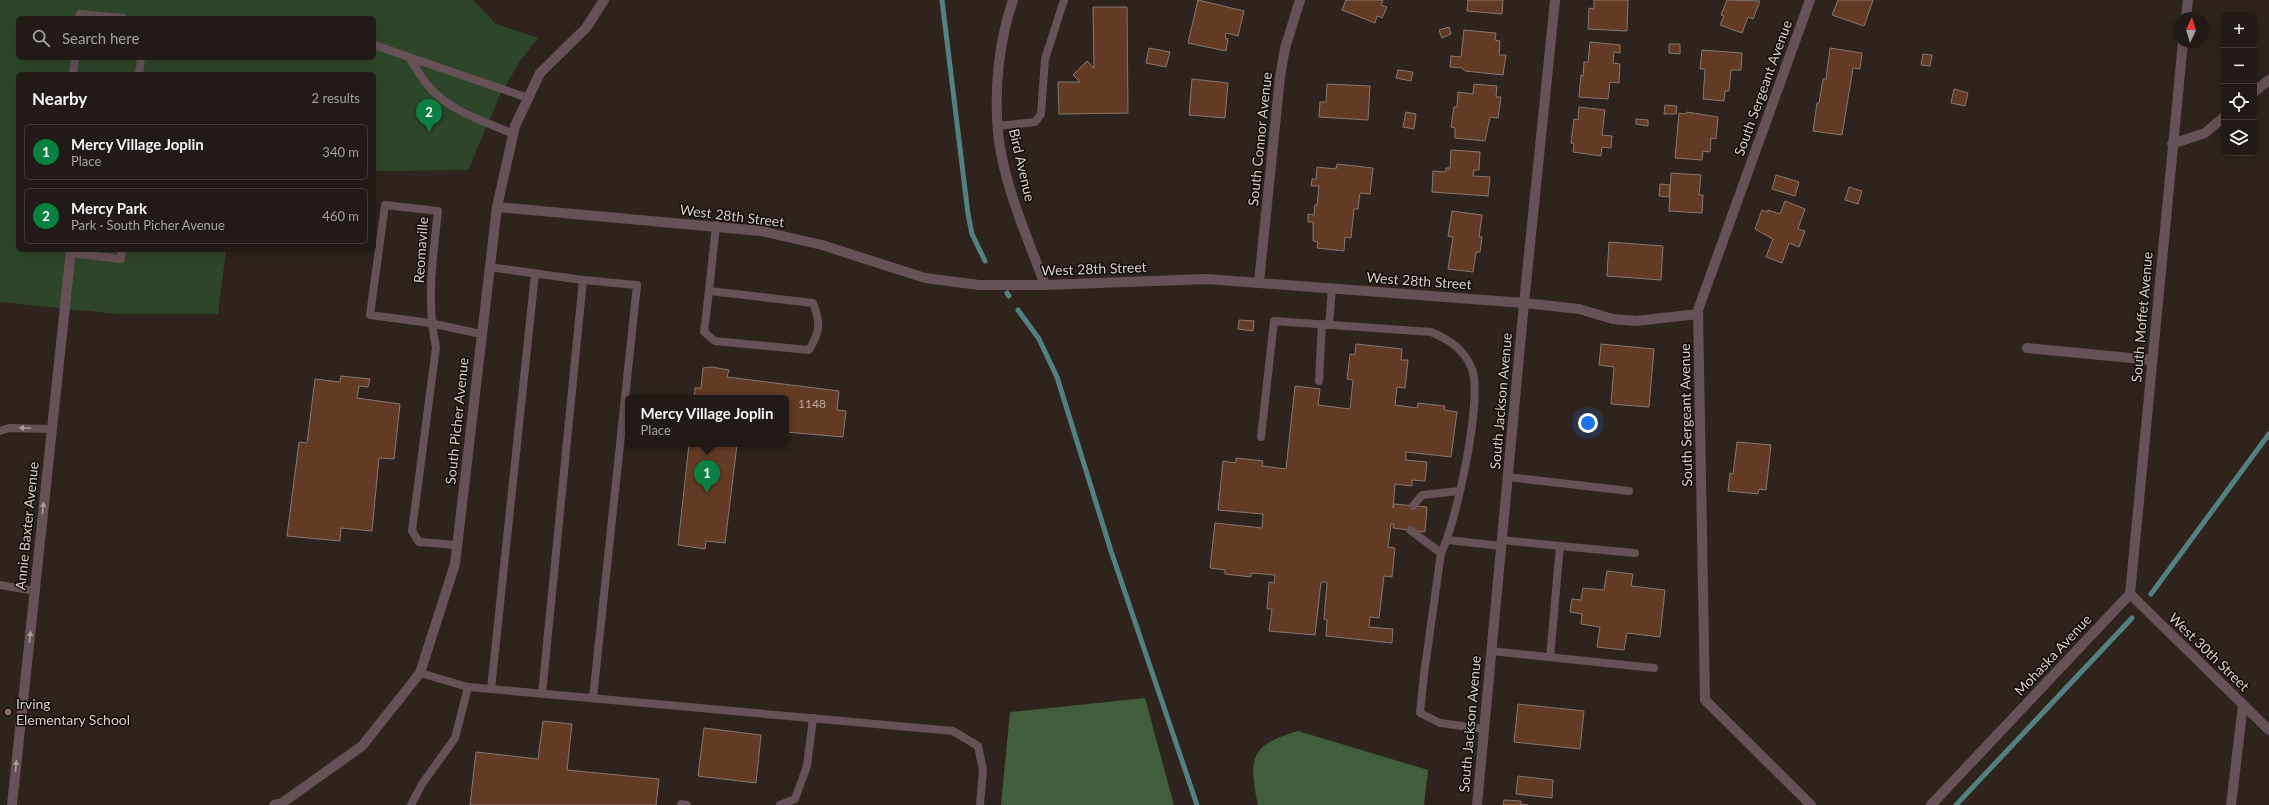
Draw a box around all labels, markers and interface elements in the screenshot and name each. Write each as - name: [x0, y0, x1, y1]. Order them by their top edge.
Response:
- north arrow: [2173, 12, 2209, 48]
- map controls: [2221, 12, 2257, 156]
- button: +: [2221, 12, 2257, 48]
- search box: [16, 16, 376, 60]
- street label: South Sergeant Avenue: [1730, 18, 1795, 158]
- icon: search: [30, 27, 52, 49]
- text: Search here: [62, 29, 139, 47]
- button: −: [2221, 48, 2257, 84]
- street label: South Connor Avenue: [1244, 71, 1275, 207]
- button: locate: [2221, 84, 2257, 120]
- text: Nearby: [32, 88, 87, 109]
- text: 2 results: [312, 90, 360, 106]
- pin: 2: [416, 99, 442, 132]
- button: layers: [2221, 120, 2257, 156]
- street label: Bird Avenue: [1006, 127, 1039, 203]
- text: Mercy Village Joplin: [71, 135, 204, 153]
- text: 1: [42, 144, 50, 160]
- text: 340 m: [322, 144, 359, 160]
- text: Place: [71, 153, 101, 169]
- text: Mercy Park: [71, 199, 147, 217]
- street label: West 28th Street: [679, 201, 785, 230]
- text: 2: [42, 208, 50, 224]
- text: 460 m: [322, 208, 359, 224]
- street label: Reomaville: [410, 216, 431, 284]
- text: Park · South Picher Avenue: [71, 217, 225, 233]
- street label: South Moffet Avenue: [2127, 251, 2156, 383]
- street label: West 28th Street: [1041, 258, 1147, 279]
- street label: West 28th Street: [1366, 268, 1472, 293]
- street label: South Jackson Avenue: [1486, 332, 1515, 470]
- street label: South Sergeant Avenue: [1676, 343, 1695, 487]
- street label: South Picher Avenue: [441, 357, 472, 485]
- popup: [625, 395, 789, 447]
- house number: 1148: [798, 396, 826, 411]
- text: Mercy Village Joplin: [641, 404, 773, 422]
- your location: [1578, 413, 1598, 433]
- text: Place: [641, 422, 671, 438]
- one-way arrow: [18, 425, 31, 431]
- pin: 1: [694, 460, 720, 493]
- street label: Annie Baxter Avenue: [11, 461, 42, 591]
- one-way arrow: [40, 502, 47, 514]
- street label: West 30th Street: [2166, 609, 2253, 694]
- street label: Mohaska Avenue: [2011, 610, 2095, 699]
- one-way arrow: [26, 631, 33, 643]
- street label: South Jackson Avenue: [1455, 655, 1484, 793]
- place label: Irving Elementary School: [16, 695, 130, 728]
- marker: Irving Elementary School: [3, 707, 13, 717]
- one-way arrow: [13, 760, 20, 772]

